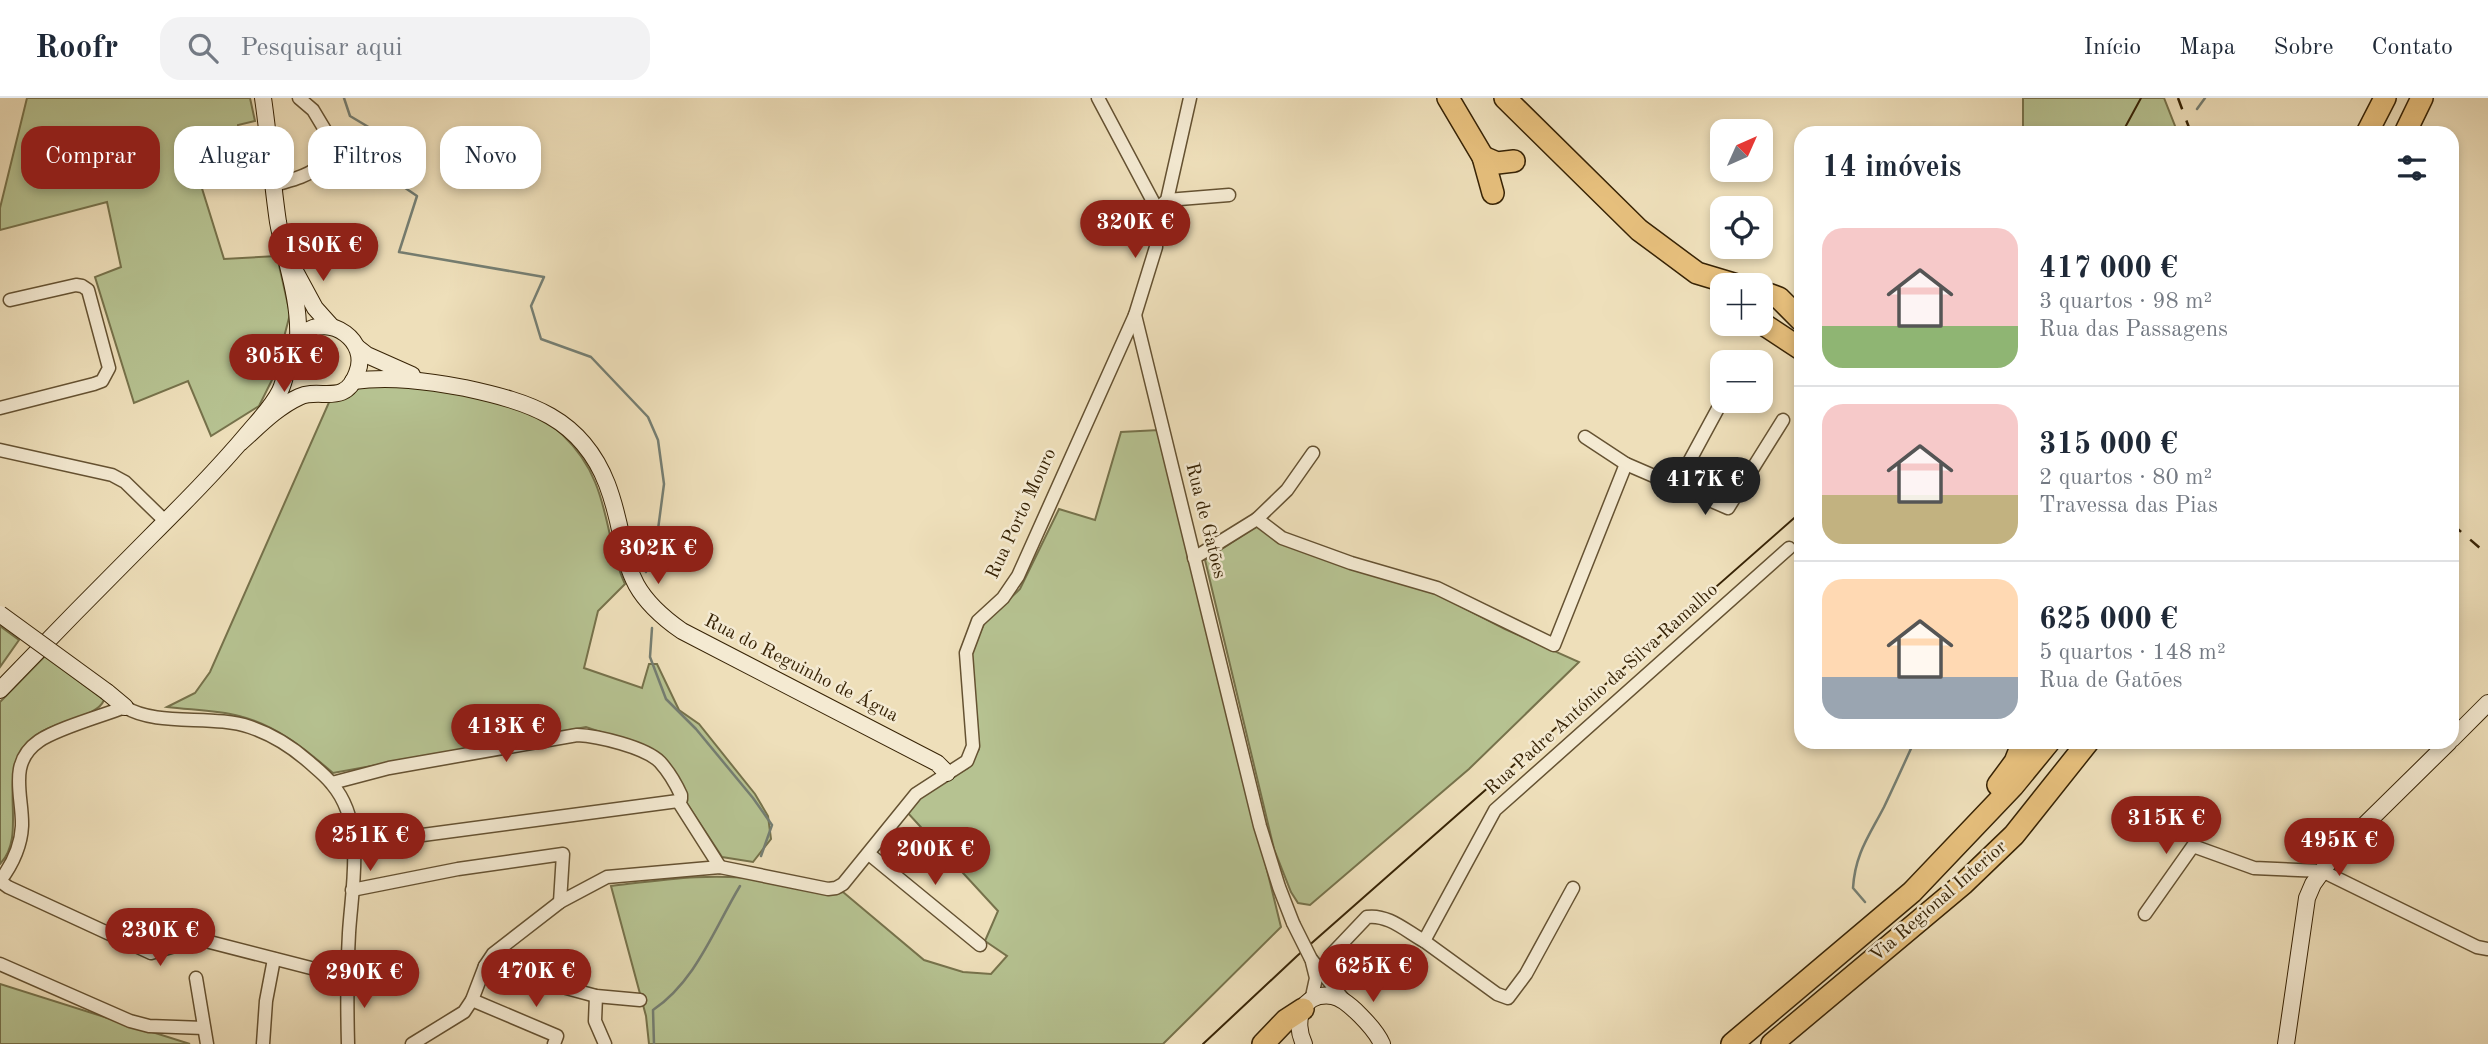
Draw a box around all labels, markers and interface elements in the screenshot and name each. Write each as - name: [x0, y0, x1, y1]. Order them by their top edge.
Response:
- search box: [160, 17, 650, 80]
- icon: search: [184, 29, 222, 67]
- text: Roofr: [35, 32, 118, 65]
- text: Pesquisar aqui: [240, 35, 403, 61]
- text: Início: [2084, 36, 2141, 60]
- text: Mapa: [2179, 36, 2236, 60]
- text: Sobre: [2274, 36, 2333, 60]
- text: Contato: [2371, 36, 2453, 60]
- north arrow: [1710, 119, 1773, 182]
- map controls: [1710, 119, 1773, 413]
- chip: Comprar: [21, 126, 160, 189]
- chip: Alugar: [174, 126, 294, 189]
- chip: Filtros: [308, 126, 426, 189]
- chip: Novo: [440, 126, 541, 189]
- icon: filters: [2393, 149, 2431, 187]
- text: 14 imóveis: [1822, 153, 1961, 183]
- button: locate: [1710, 196, 1773, 259]
- pin: 320K €: [1078, 200, 1192, 260]
- text: 320K €: [1096, 211, 1174, 234]
- pin: 180K €: [266, 223, 380, 283]
- text: 180K €: [284, 234, 362, 257]
- text: 417 000 €: [2039, 254, 2178, 284]
- icon: home: [1878, 256, 1962, 340]
- button: +: [1710, 273, 1773, 336]
- text: 3 quartos · 98 m²: [2039, 290, 2212, 313]
- text: Rua das Passagens: [2039, 318, 2228, 341]
- pin: 305K €: [227, 334, 341, 394]
- text: 305K €: [245, 345, 323, 368]
- button: −: [1710, 350, 1773, 413]
- text: 315 000 €: [2039, 430, 2178, 460]
- icon: home: [1878, 432, 1962, 516]
- street label: Rua Porto Mouro: [983, 446, 1061, 582]
- pin: 417K €: [1648, 458, 1762, 517]
- street label: Rua de Gatões: [1181, 461, 1229, 581]
- text: 2 quartos · 80 m²: [2039, 466, 2212, 489]
- text: 417K €: [1666, 468, 1744, 491]
- text: Travessa das Pias: [2039, 494, 2218, 517]
- pin: 302K €: [601, 526, 715, 586]
- text: 302K €: [619, 537, 697, 560]
- street label: Rua Padre António da Silva Ramalho: [1482, 581, 1722, 799]
- text: 625 000 €: [2039, 605, 2178, 635]
- icon: home: [1878, 607, 1962, 691]
- street label: Rua do Reguinho de Água: [701, 608, 903, 726]
- text: 5 quartos · 148 m²: [2039, 641, 2226, 664]
- text: Rua de Gatões: [2039, 669, 2183, 692]
- pin: 413K €: [449, 704, 563, 764]
- text: 413K €: [467, 715, 545, 738]
- pin: 315K €: [2109, 796, 2223, 856]
- text: 315K €: [2127, 807, 2205, 830]
- pin: 251K €: [313, 814, 427, 873]
- pin: 495K €: [2282, 818, 2396, 878]
- text: 251K €: [331, 824, 409, 847]
- pin: 200K €: [878, 828, 992, 887]
- text: 495K €: [2300, 829, 2378, 852]
- text: 200K €: [896, 838, 974, 861]
- street label: Via Regional Interior: [1867, 838, 2011, 966]
- pin: 230K €: [103, 908, 217, 968]
- text: 230K €: [121, 919, 199, 942]
- pin: 625K €: [1316, 944, 1430, 1004]
- pin: 290K €: [307, 950, 421, 1010]
- pin: 470K €: [479, 950, 593, 1009]
- text: 625K €: [1334, 955, 1412, 978]
- text: 470K €: [497, 960, 575, 983]
- text: 290K €: [325, 961, 403, 984]

